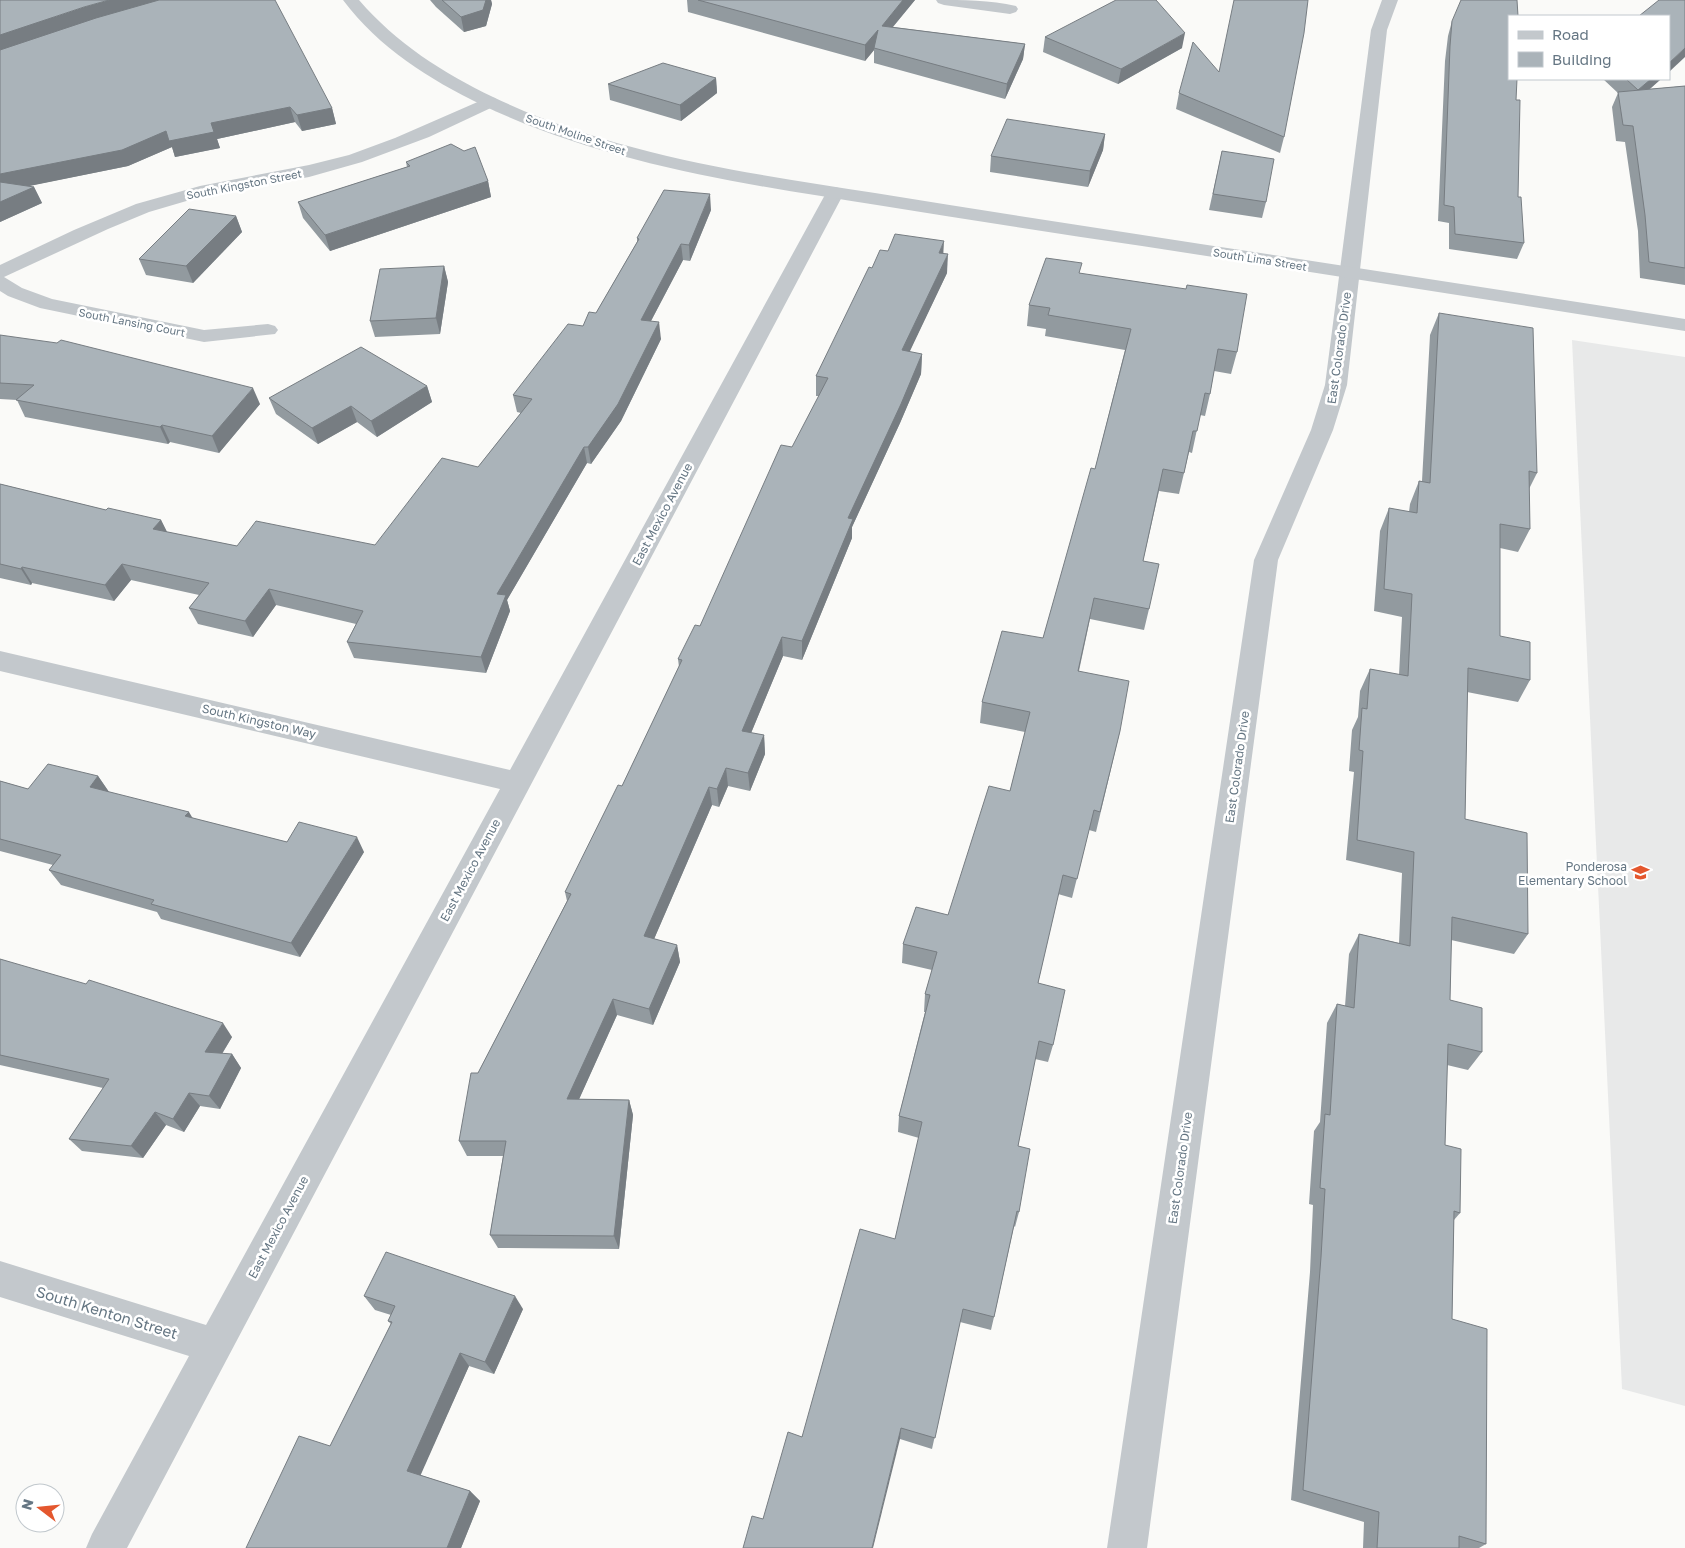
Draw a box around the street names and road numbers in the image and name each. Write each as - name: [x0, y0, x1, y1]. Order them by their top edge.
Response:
- street label: South Moline Street: [524, 111, 628, 157]
- street label: South Kingston Street: [185, 166, 303, 202]
- street label: South Lima Street: [1212, 245, 1308, 273]
- street label: East Colorado Drive: [1324, 291, 1354, 405]
- street label: South Lansing Court: [78, 305, 186, 339]
- street label: East Mexico Avenue: [629, 460, 695, 568]
- street label: South Kingston Way: [200, 701, 318, 741]
- street label: East Colorado Drive: [1222, 710, 1252, 824]
- street label: East Mexico Avenue: [437, 816, 503, 924]
- street label: East Colorado Drive: [1165, 1111, 1195, 1225]
- street label: East Mexico Avenue: [245, 1173, 311, 1281]
- street label: South Kenton Street: [34, 1282, 180, 1342]

